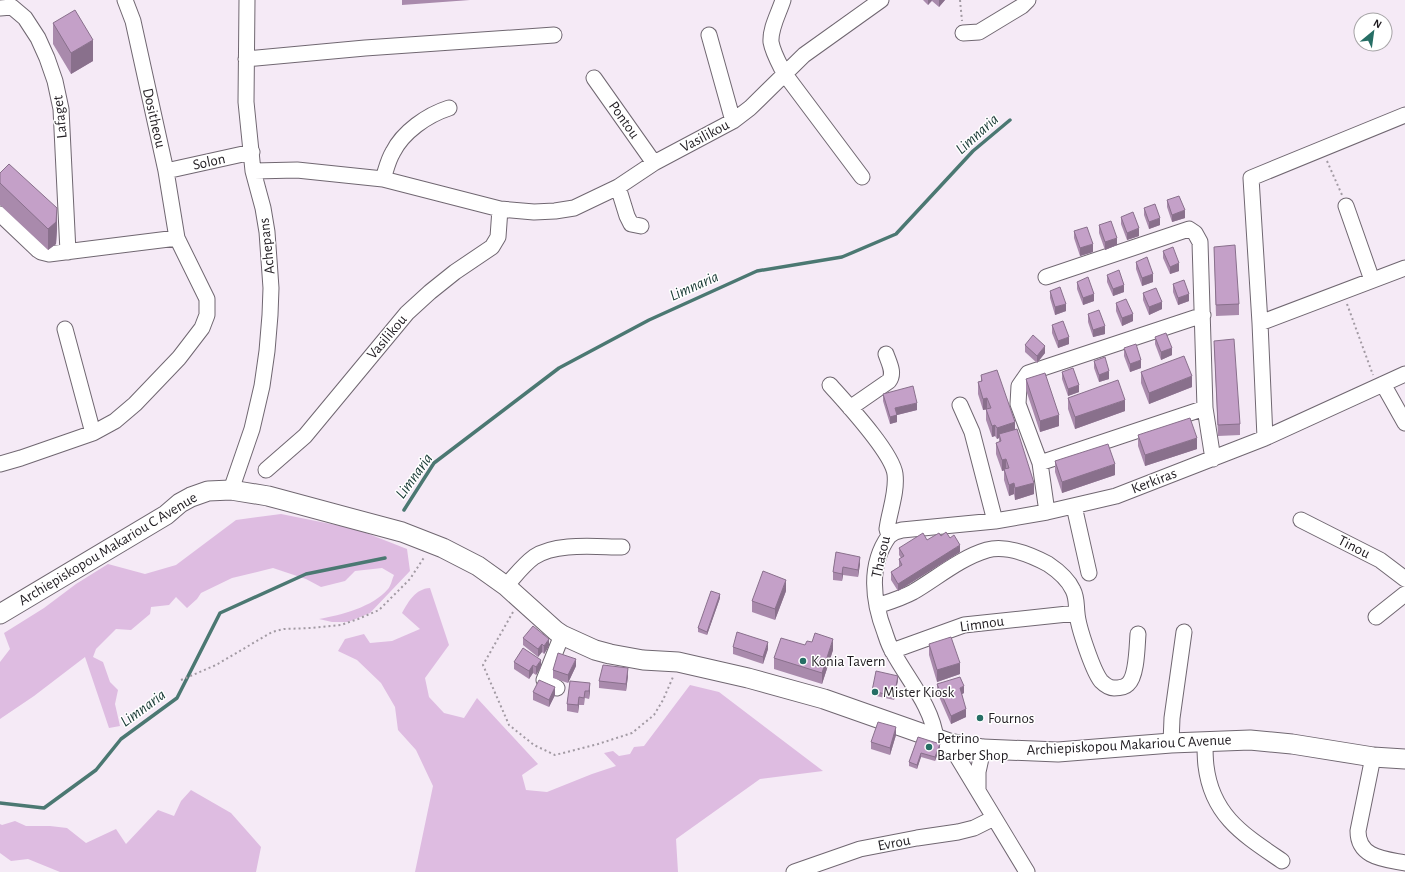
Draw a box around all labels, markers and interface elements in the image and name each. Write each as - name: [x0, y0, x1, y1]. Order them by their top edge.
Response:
- north arrow: [1353, 12, 1393, 52]
- text: N: [1372, 17, 1384, 30]
- street label: Dositheou: [140, 87, 168, 150]
- street label: Lafaget: [50, 94, 70, 139]
- street label: Pontou: [606, 99, 642, 142]
- water label: Limnaria: [952, 111, 1002, 157]
- street label: Vasilikou: [678, 117, 732, 155]
- street label: Solon: [191, 151, 227, 173]
- street label: Achepans: [257, 217, 277, 275]
- water label: Limnaria: [667, 268, 721, 304]
- street label: Vasilikou: [364, 312, 410, 362]
- water label: Limnaria: [392, 450, 436, 502]
- street label: Kerkiras: [1129, 466, 1179, 496]
- street label: Archiepiskopou Makariou C Avenue: [16, 490, 200, 608]
- street label: Tinou: [1336, 533, 1373, 561]
- street label: Thasou: [869, 534, 893, 579]
- street label: Limnou: [959, 613, 1005, 635]
- place label: Konia Tavern: [811, 654, 886, 669]
- marker: Konia Tavern: [798, 656, 808, 666]
- place label: Mister Kiosk: [883, 685, 955, 700]
- water label: Limnaria: [117, 686, 169, 730]
- marker: Mister Kiosk: [870, 687, 880, 697]
- place label: Fournos: [988, 711, 1034, 726]
- marker: Fournos: [975, 713, 985, 723]
- place label: Petrino Barber Shop: [937, 731, 1008, 763]
- street label: Archiepiskopou Makariou C Avenue: [1026, 732, 1232, 758]
- marker: Petrino Barber Shop: [924, 742, 934, 752]
- street label: Evrou: [876, 832, 912, 854]

